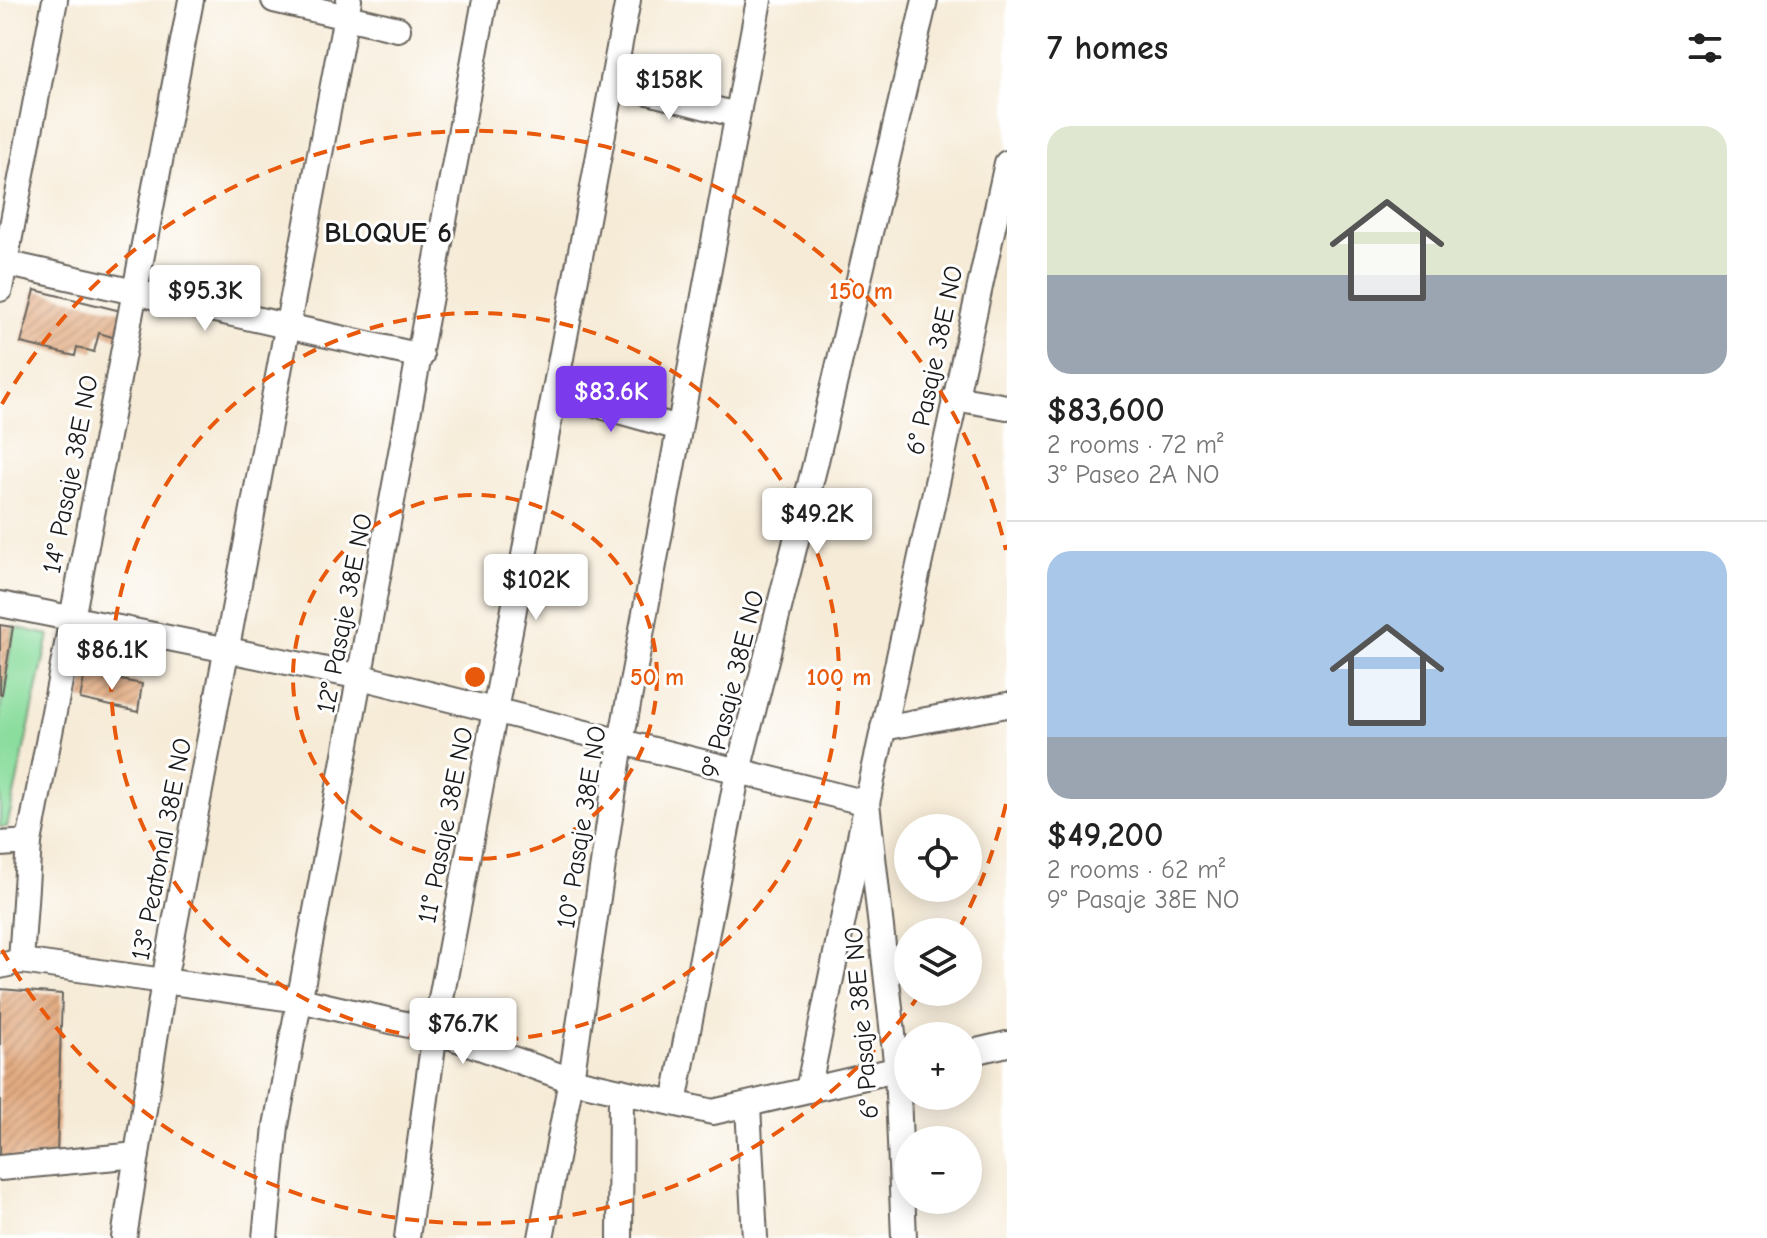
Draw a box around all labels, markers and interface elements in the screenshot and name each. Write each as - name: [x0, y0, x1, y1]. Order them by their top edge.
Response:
- icon: filters: [1683, 26, 1727, 70]
- text: 7 homes: [1047, 28, 1168, 68]
- pin: $158K: [613, 54, 725, 122]
- text: $158K: [635, 65, 703, 95]
- icon: home: [1315, 178, 1459, 322]
- district label: BLOQUE 6: [324, 217, 452, 249]
- street label: 6° Pasaje 38E NO: [900, 263, 970, 458]
- pin: $95.3K: [140, 265, 270, 333]
- text: $95.3K: [167, 276, 243, 306]
- text: 150 m: [829, 277, 893, 305]
- pin: $83.6K: [546, 366, 676, 434]
- street label: 14° Pasaje 38E NO: [37, 372, 105, 576]
- text: $83.6K: [574, 377, 648, 407]
- text: $83,600: [1047, 390, 1165, 430]
- text: 2 rooms · 72 m²: [1047, 430, 1224, 460]
- text: 3° Paseo 2A NO: [1047, 460, 1220, 490]
- pin: $49.2K: [752, 488, 882, 556]
- text: $49.2K: [780, 499, 854, 529]
- street label: 12° Pasaje 38E NO: [311, 511, 379, 716]
- pin: $102K: [480, 554, 592, 622]
- text: $102K: [502, 565, 570, 595]
- street label: 9° Pasaje 38E NO: [695, 587, 771, 781]
- icon: home: [1315, 603, 1459, 747]
- pin: $86.1K: [47, 624, 177, 692]
- text: $86.1K: [76, 635, 148, 665]
- centre of rings: [461, 663, 489, 691]
- text: 50 m: [630, 663, 684, 691]
- text: 100 m: [807, 663, 871, 691]
- street label: 11° Pasaje 38E NO: [412, 724, 480, 926]
- street label: 10° Pasaje 38E NO: [551, 724, 613, 931]
- street label: 13° Peatonal 38E NO: [126, 735, 198, 963]
- map controls: [894, 814, 982, 1214]
- button: locate: [894, 814, 982, 902]
- text: $49,200: [1047, 815, 1164, 855]
- text: 2 rooms · 62 m²: [1047, 855, 1225, 885]
- text: 9° Pasaje 38E NO: [1047, 885, 1240, 915]
- button: layers: [894, 918, 982, 1006]
- street label: 6° Pasaje 38E NO: [839, 926, 885, 1120]
- pin: $76.7K: [398, 998, 528, 1066]
- text: $76.7K: [428, 1009, 498, 1039]
- button: +: [894, 1022, 982, 1110]
- button: −: [894, 1126, 982, 1214]

